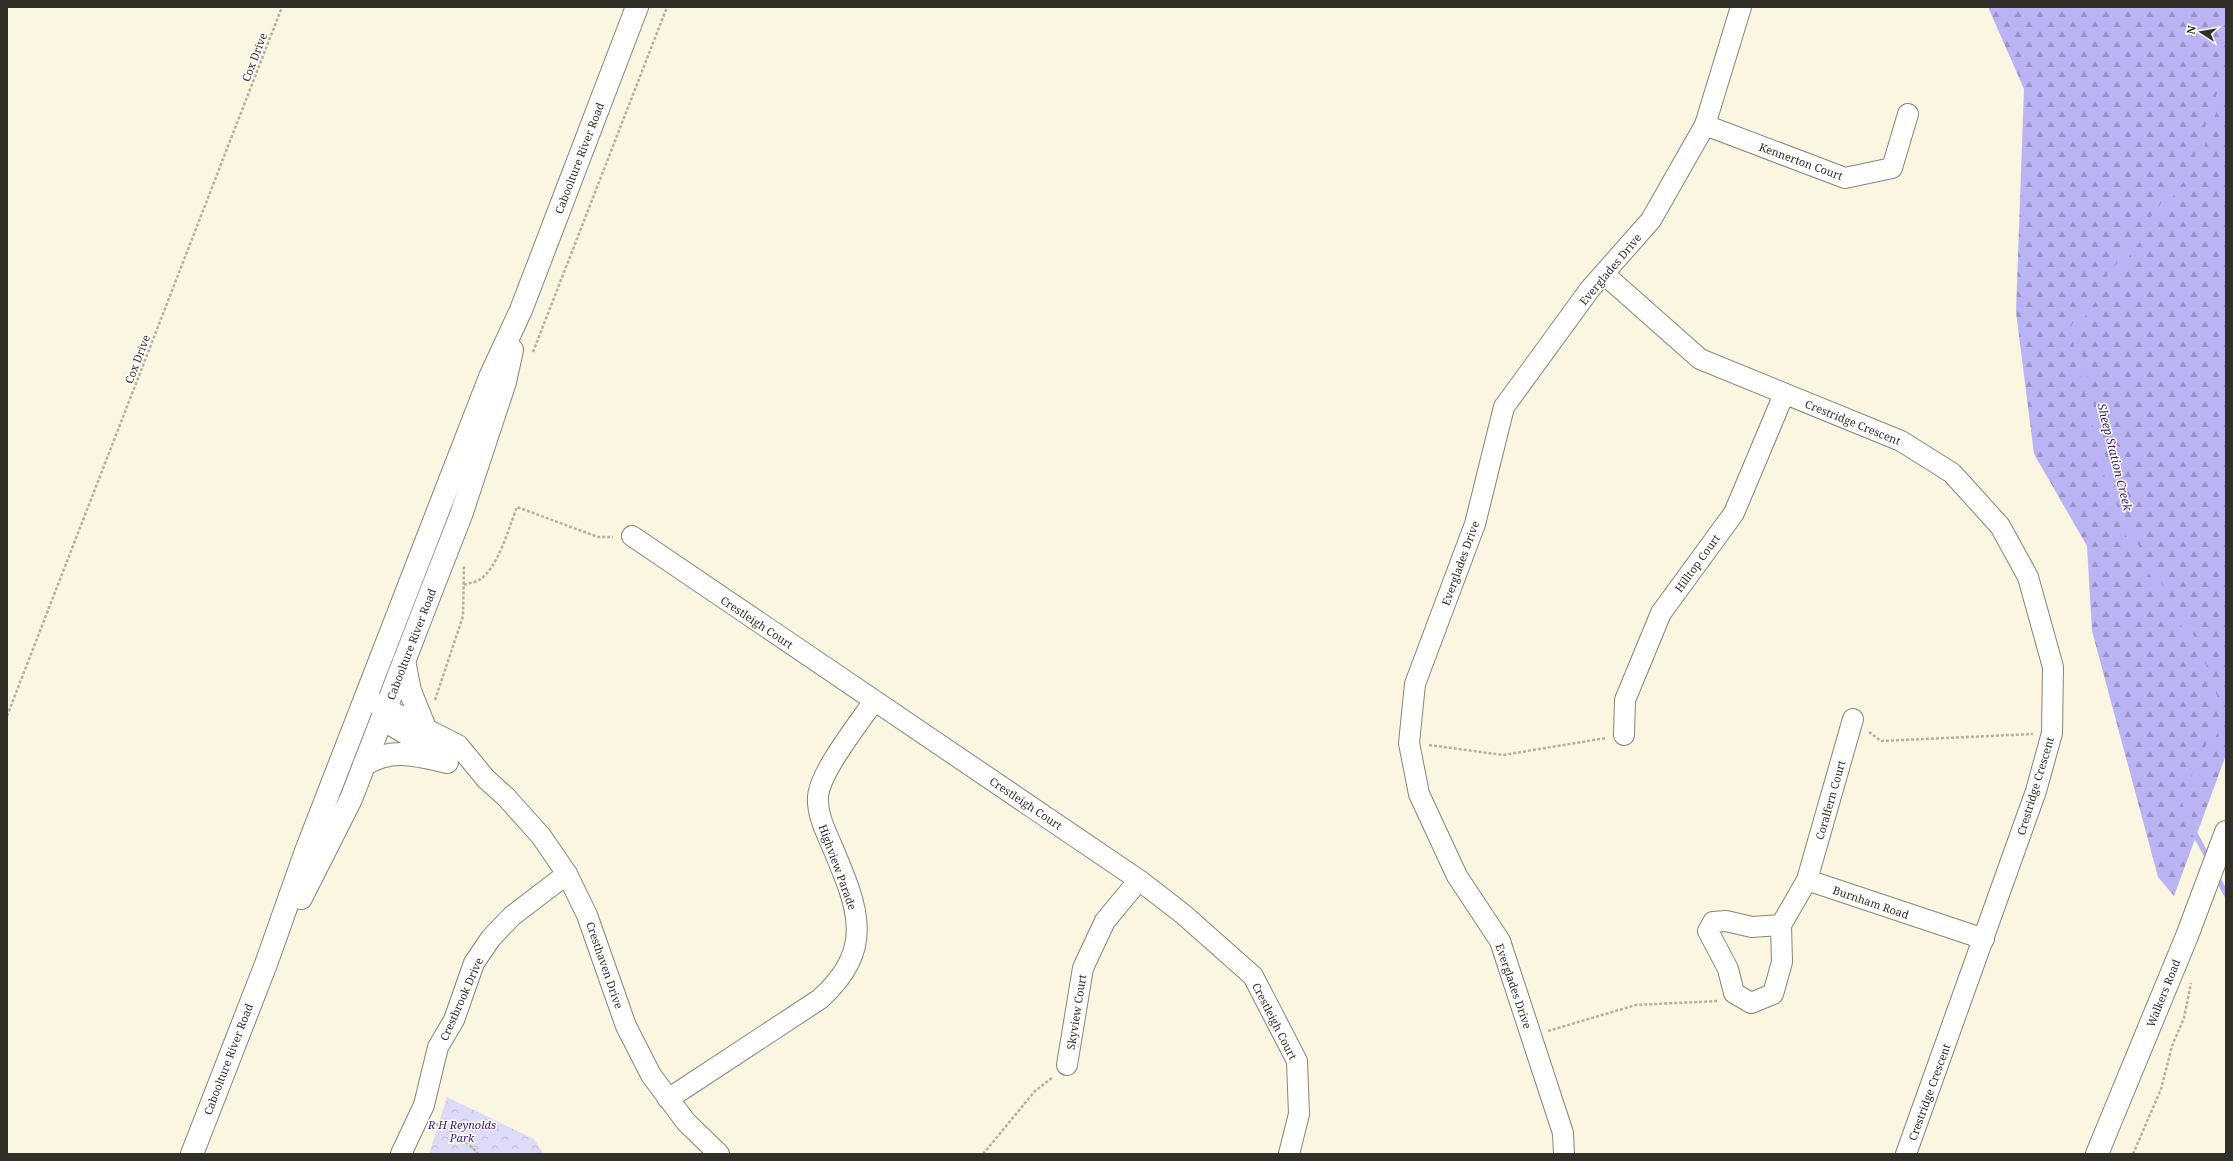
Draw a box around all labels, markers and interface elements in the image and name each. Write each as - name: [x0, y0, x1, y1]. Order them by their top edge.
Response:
- north arrow: [2181, 12, 2221, 52]
- text: N: [2182, 24, 2199, 36]
- street label: Cox Drive: [238, 30, 270, 84]
- street label: Caboolture River Road: [551, 100, 607, 216]
- street label: Kennerton Court: [1757, 139, 1845, 183]
- street label: Everglades Drive: [1576, 230, 1644, 308]
- street label: Cox Drive: [121, 332, 153, 386]
- street label: Crestridge Crescent: [1803, 396, 1903, 448]
- water label: Sheep Station Creek: [2093, 401, 2137, 514]
- street label: Everglades Drive: [1438, 518, 1482, 607]
- street label: Hilltop Court: [1671, 531, 1723, 595]
- street label: Caboolture River Road: [383, 586, 439, 702]
- street label: Crestleigh Court: [718, 592, 796, 652]
- street label: Crestridge Crescent: [2013, 735, 2057, 837]
- street label: Coralfern Court: [1812, 758, 1849, 841]
- street label: Crestleigh Court: [987, 773, 1065, 833]
- street label: Highview Parade: [816, 822, 860, 912]
- street label: Burnham Road: [1831, 882, 1911, 922]
- street label: Cresthaven Drive: [583, 920, 627, 1011]
- street label: Everglades Drive: [1492, 941, 1536, 1031]
- street label: Crestbrook Drive: [436, 955, 486, 1043]
- street label: Walkers Road: [2143, 957, 2184, 1029]
- street label: Skyview Court: [1063, 973, 1089, 1051]
- street label: Crestleigh Court: [1249, 980, 1301, 1062]
- street label: Caboolture River Road: [200, 1001, 256, 1117]
- street label: Crestridge Crescent: [1905, 1041, 1954, 1142]
- park label: R H Reynolds Park: [427, 1117, 496, 1145]

